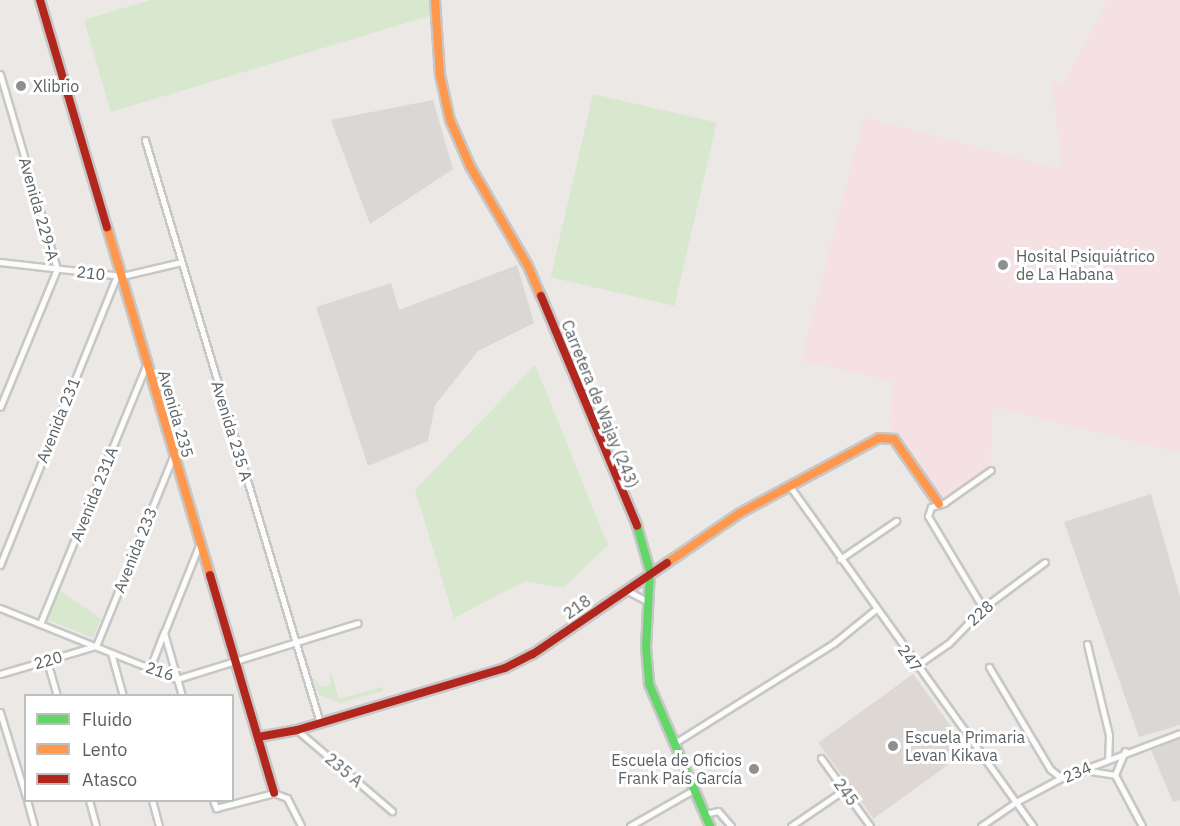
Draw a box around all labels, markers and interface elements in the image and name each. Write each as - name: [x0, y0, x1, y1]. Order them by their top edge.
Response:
- place label: Xlibrio: [33, 76, 79, 96]
- marker: Xlibrio: [14, 79, 28, 93]
- street label: Avenida 229-A: [15, 155, 63, 263]
- place label: Hosital Psiquiátrico de La Habana: [1016, 246, 1155, 284]
- marker: Hosital Psiquiátrico de La Habana: [994, 256, 1012, 274]
- street label: 210: [76, 262, 106, 284]
- street label: Carretera de Wajay (243): [557, 317, 643, 491]
- street label: Avenida 235: [154, 368, 198, 460]
- street label: Avenida 231: [32, 375, 84, 465]
- street label: Avenida 235 A: [208, 378, 256, 484]
- street label: Avenida 231A: [66, 444, 122, 544]
- street label: Avenida 233: [109, 505, 161, 595]
- street label: 218: [560, 591, 594, 623]
- street label: 228: [963, 596, 997, 630]
- street label: 247: [894, 641, 926, 675]
- street label: 220: [32, 647, 64, 673]
- street label: 216: [143, 657, 177, 685]
- legend: [24, 694, 234, 802]
- text: Fluido: [82, 708, 132, 731]
- place label: Escuela Primaria Levan Kikava: [905, 727, 1025, 765]
- text: Lento: [82, 738, 127, 761]
- marker: Escuela Primaria Levan Kikava: [886, 739, 900, 753]
- street label: 235 A: [321, 749, 367, 791]
- place label: Escuela de Oficios Frank País García: [611, 750, 742, 788]
- street label: 234: [1060, 757, 1094, 787]
- marker: Escuela de Oficios Frank País García: [747, 762, 761, 776]
- text: Atasco: [82, 768, 137, 791]
- street label: 245: [830, 775, 862, 809]

